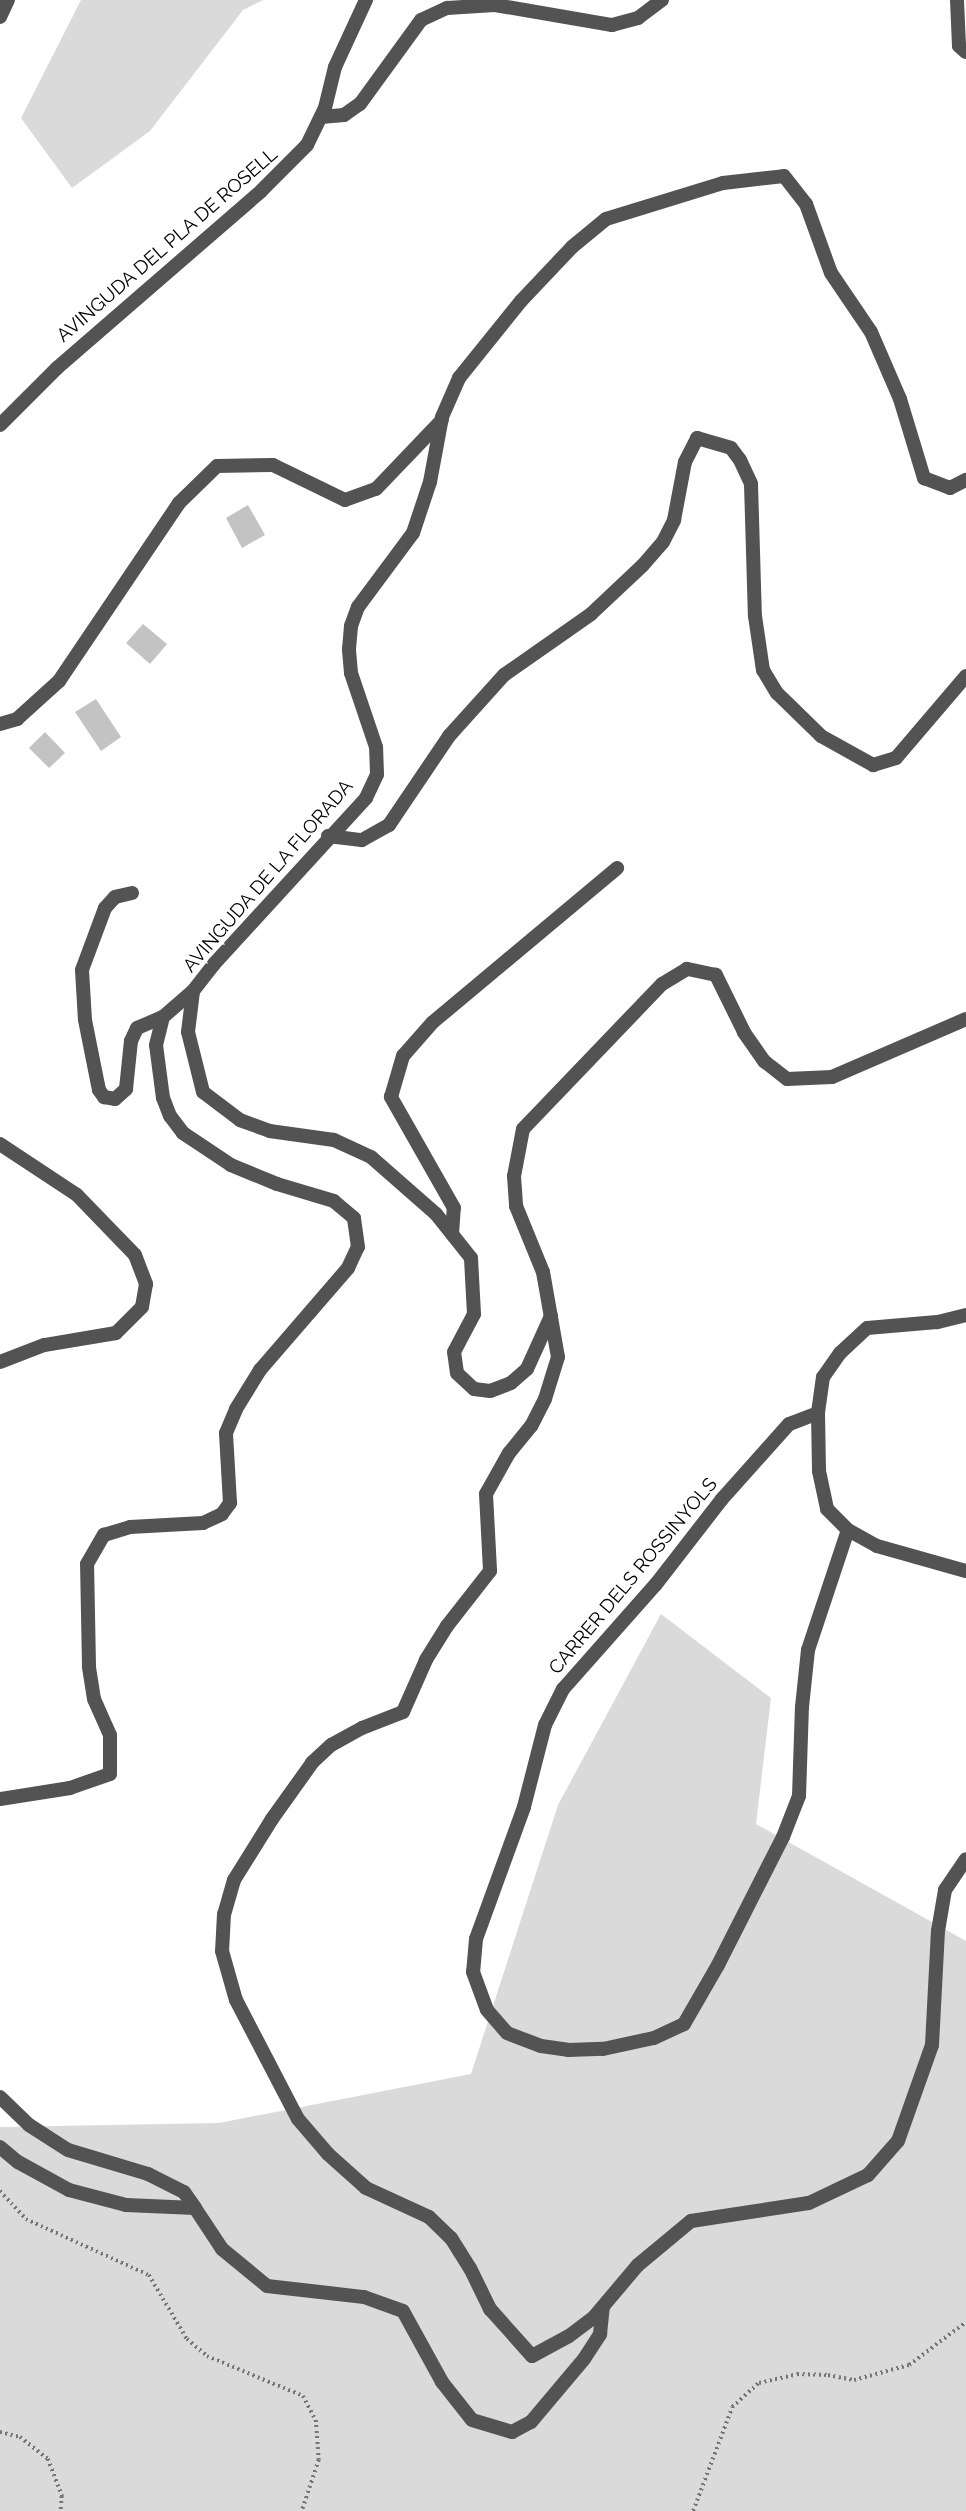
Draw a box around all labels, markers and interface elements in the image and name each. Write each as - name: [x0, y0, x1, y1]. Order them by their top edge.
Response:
- street label: AVINGUDA DEL PLA DE ROSELL: [51, 142, 283, 348]
- street label: AVINGUDA DE LA FLORADA: [178, 775, 358, 977]
- street label: CARRER DELS ROSSINYOLS: [544, 1473, 722, 1679]

